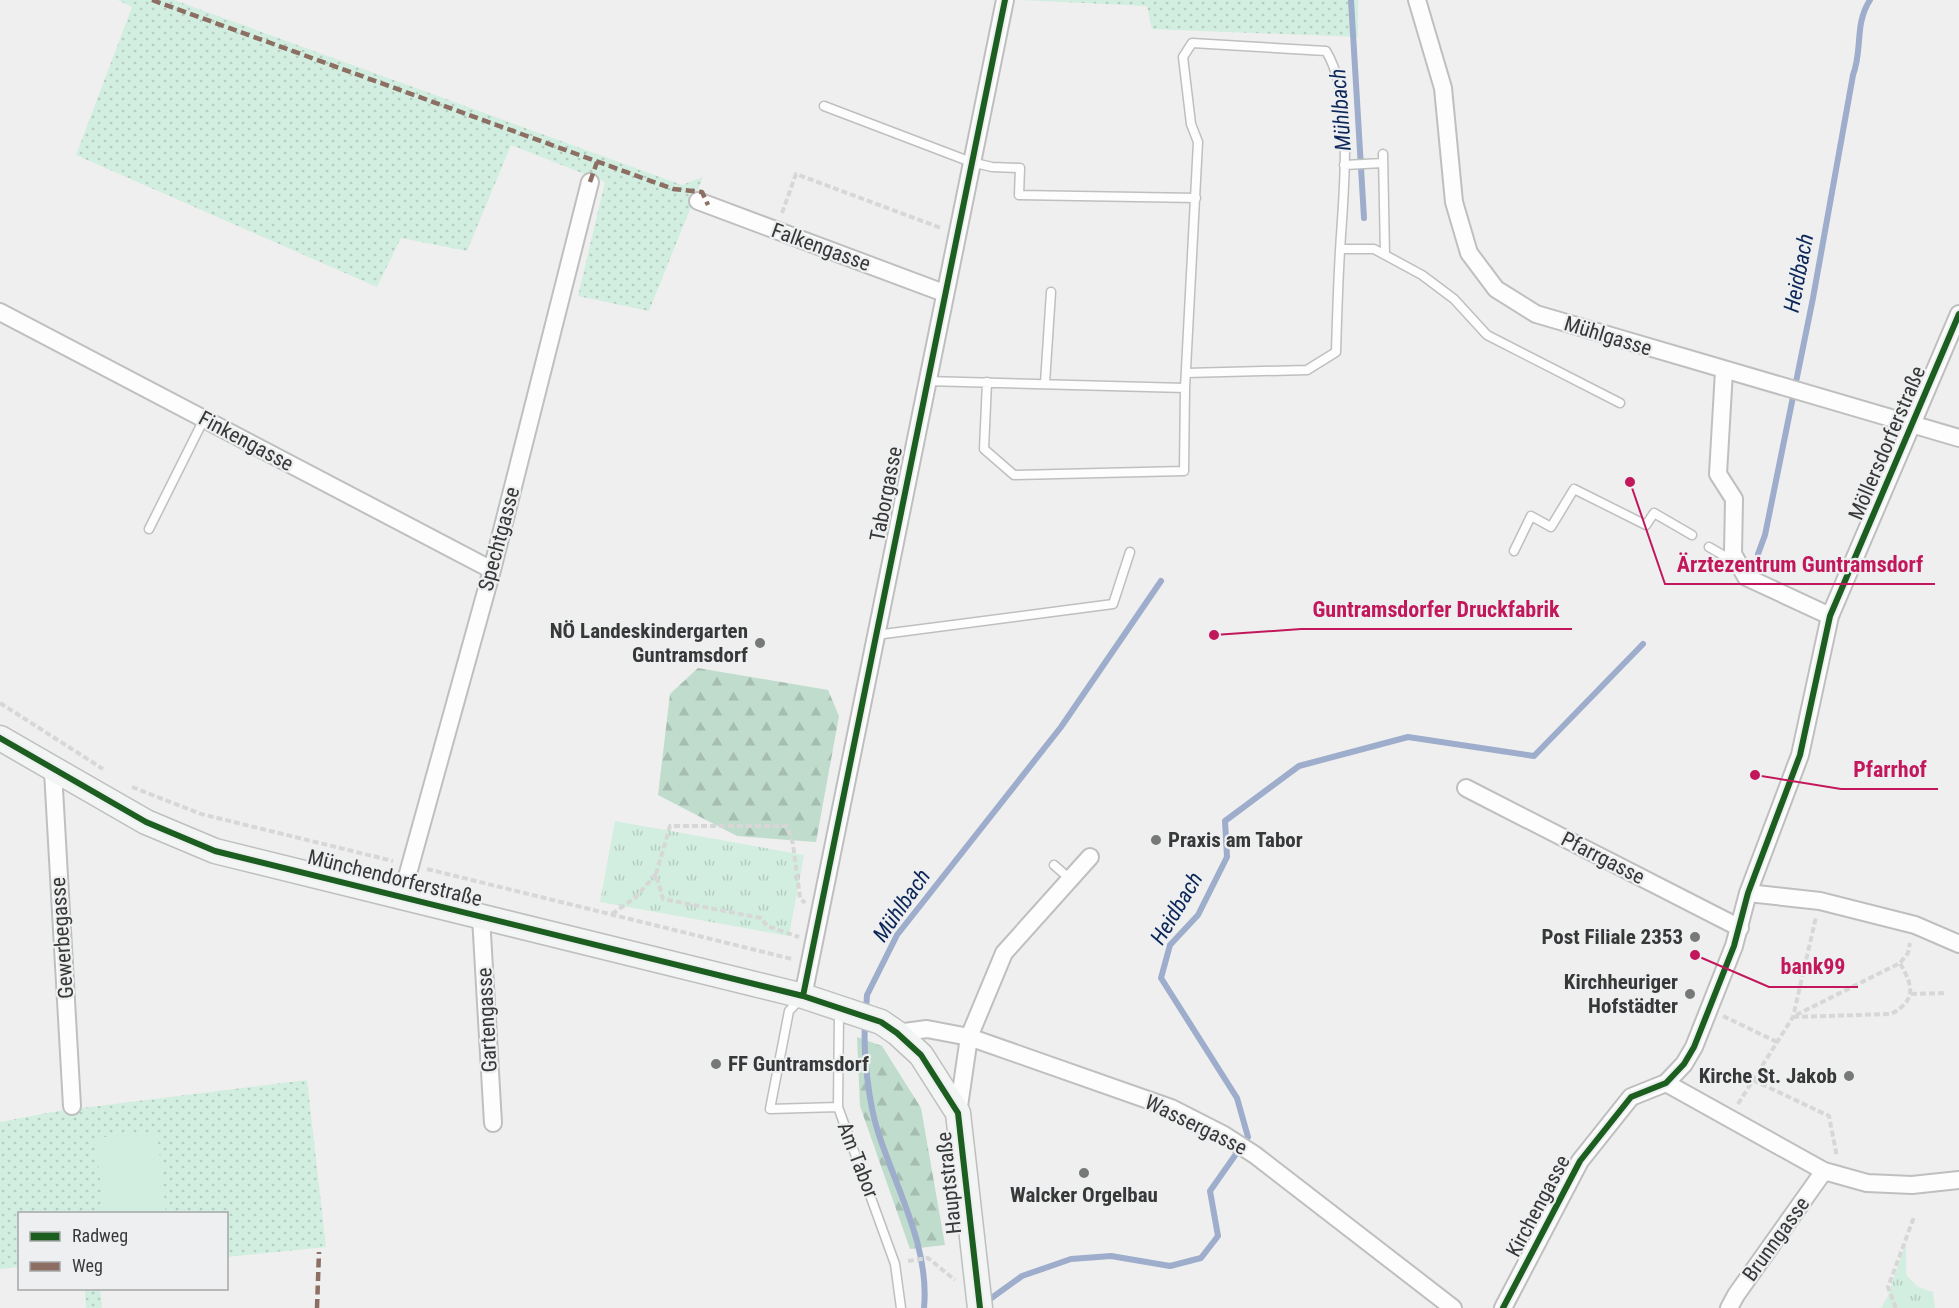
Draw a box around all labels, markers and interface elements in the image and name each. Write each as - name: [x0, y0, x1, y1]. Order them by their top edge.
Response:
- water label: Mühlbach: [1325, 68, 1356, 152]
- street label: Falkengasse: [768, 218, 874, 276]
- water label: Heidbach: [1779, 232, 1818, 315]
- street label: Mühlgasse: [1561, 311, 1655, 361]
- street label: Möllersdorferstraße: [1844, 362, 1930, 523]
- street label: Finkengasse: [195, 406, 298, 476]
- street label: Taborgasse: [865, 444, 907, 544]
- street label: Spechtgasse: [474, 484, 524, 594]
- callout: Ärztezentrum Guntramsdorf: [1665, 544, 1935, 584]
- text: Ärztezentrum Guntramsdorf: [1677, 552, 1923, 577]
- callout: Guntramsdorfer Druckfabrik: [1301, 589, 1572, 629]
- text: Guntramsdorfer Druckfabrik: [1312, 597, 1560, 622]
- place label: NÖ Landeskindergarten Guntramsdorf: [550, 619, 748, 667]
- marker: NÖ Landeskindergarten Guntramsdorf: [753, 636, 767, 650]
- callout: Pfarrhof: [1841, 749, 1938, 789]
- text: Pfarrhof: [1853, 757, 1927, 782]
- street label: Pfarrgasse: [1557, 827, 1649, 889]
- place label: Praxis am Tabor: [1168, 828, 1303, 852]
- marker: Praxis am Tabor: [1149, 833, 1163, 847]
- street label: Münchendorferstraße: [305, 845, 485, 911]
- water label: Mühlbach: [867, 864, 935, 946]
- water label: Heidbach: [1145, 868, 1208, 949]
- street label: Gewerbegasse: [46, 876, 78, 1000]
- place label: Post Filiale 2353: [1542, 925, 1683, 949]
- marker: Post Filiale 2353: [1688, 930, 1702, 944]
- callout: bank99: [1769, 947, 1858, 987]
- text: bank99: [1781, 954, 1845, 979]
- street label: Gartengasse: [472, 967, 502, 1073]
- place label: Kirchheuriger Hofstädter: [1564, 970, 1678, 1018]
- marker: Kirchheuriger Hofstädter: [1683, 987, 1697, 1001]
- place label: FF Guntramsdorf: [728, 1052, 869, 1076]
- marker: FF Guntramsdorf: [709, 1057, 723, 1071]
- place label: Kirche St. Jakob: [1699, 1064, 1837, 1088]
- marker: Kirche St. Jakob: [1842, 1069, 1856, 1083]
- street label: Wassergasse: [1141, 1090, 1251, 1160]
- street label: Am Tabor: [833, 1119, 883, 1201]
- street label: Hauptstraße: [932, 1131, 966, 1235]
- street label: Kirchengasse: [1501, 1151, 1575, 1261]
- marker: Walcker Orgelbau: [1077, 1166, 1091, 1180]
- place label: Walcker Orgelbau: [1010, 1183, 1158, 1207]
- street label: Brunngasse: [1738, 1192, 1815, 1286]
- legend: [18, 1212, 228, 1290]
- text: Radweg: [72, 1225, 128, 1246]
- text: Weg: [72, 1255, 103, 1276]

